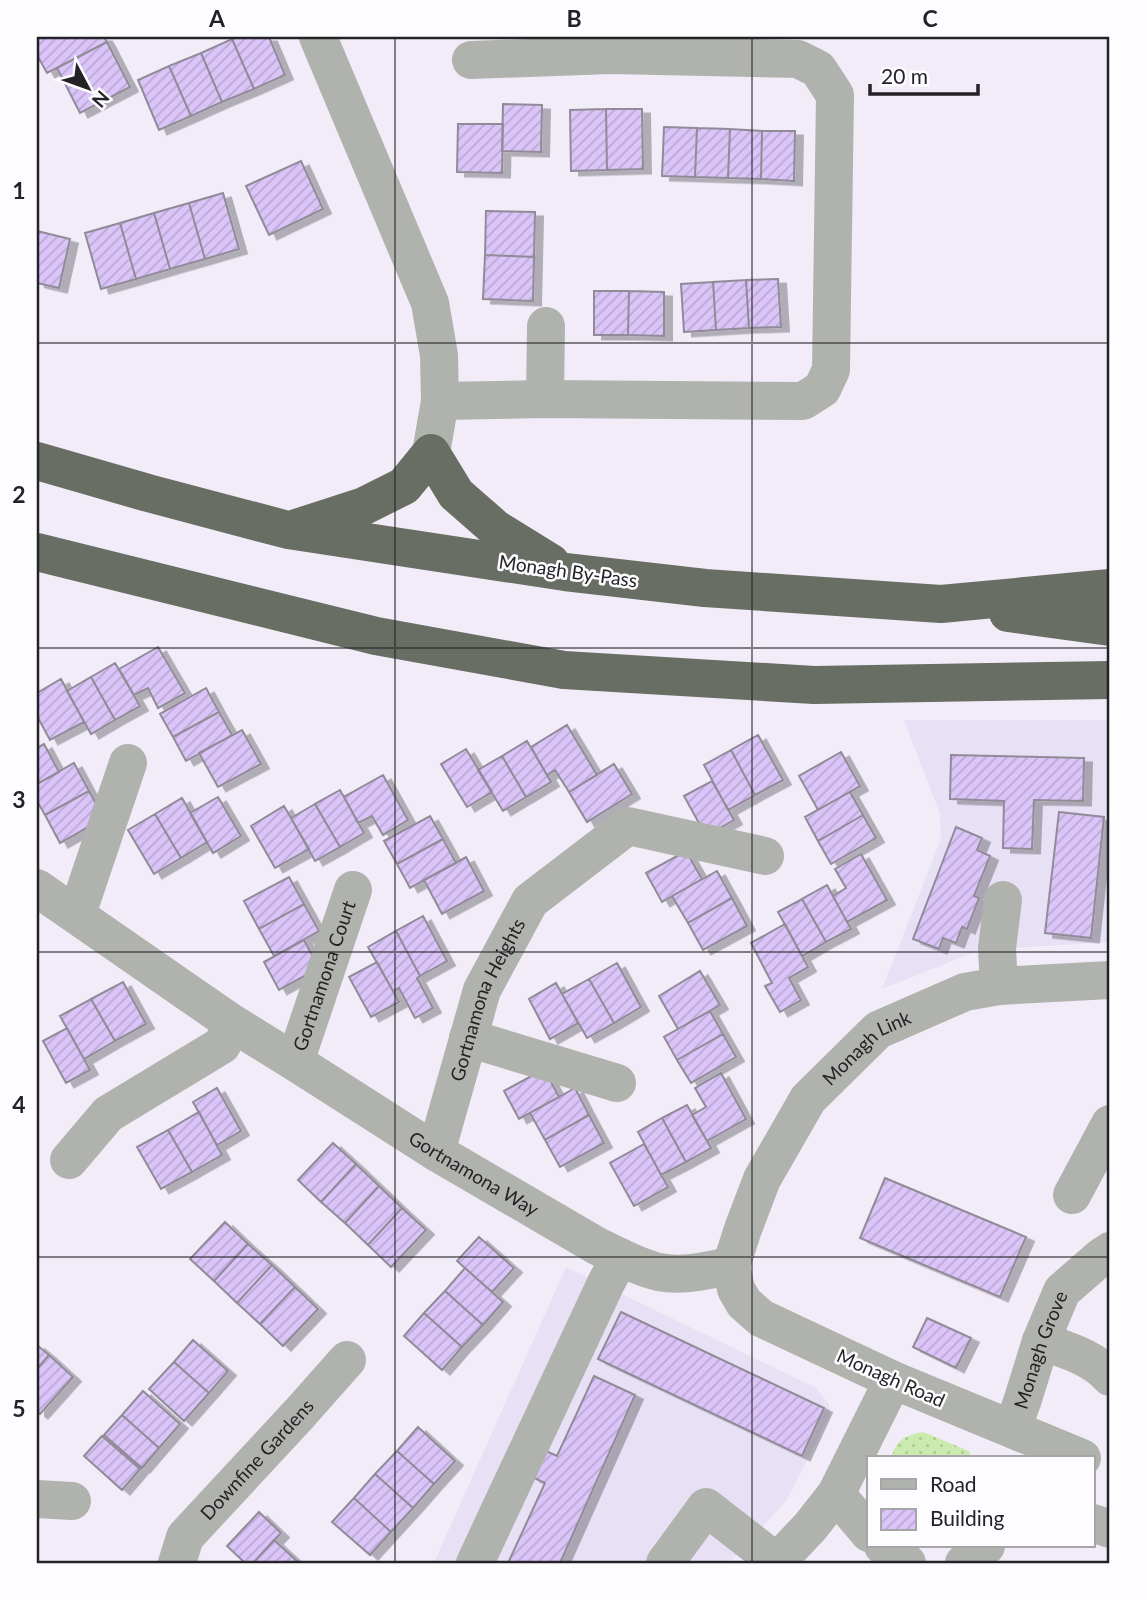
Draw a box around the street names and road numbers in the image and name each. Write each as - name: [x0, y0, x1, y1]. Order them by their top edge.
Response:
- street label: Monagh By-Pass: [497, 549, 639, 592]
- street label: Gortnamona Court: [288, 897, 360, 1054]
- street label: Gortnamona Heights: [445, 914, 529, 1084]
- street label: Monagh Link: [817, 1005, 914, 1090]
- street label: Gortnamona Way: [405, 1126, 543, 1221]
- street label: Monagh Grove: [1009, 1287, 1072, 1412]
- street label: Monagh Road: [834, 1344, 949, 1412]
- street label: Downfine Gardens: [195, 1394, 318, 1524]

